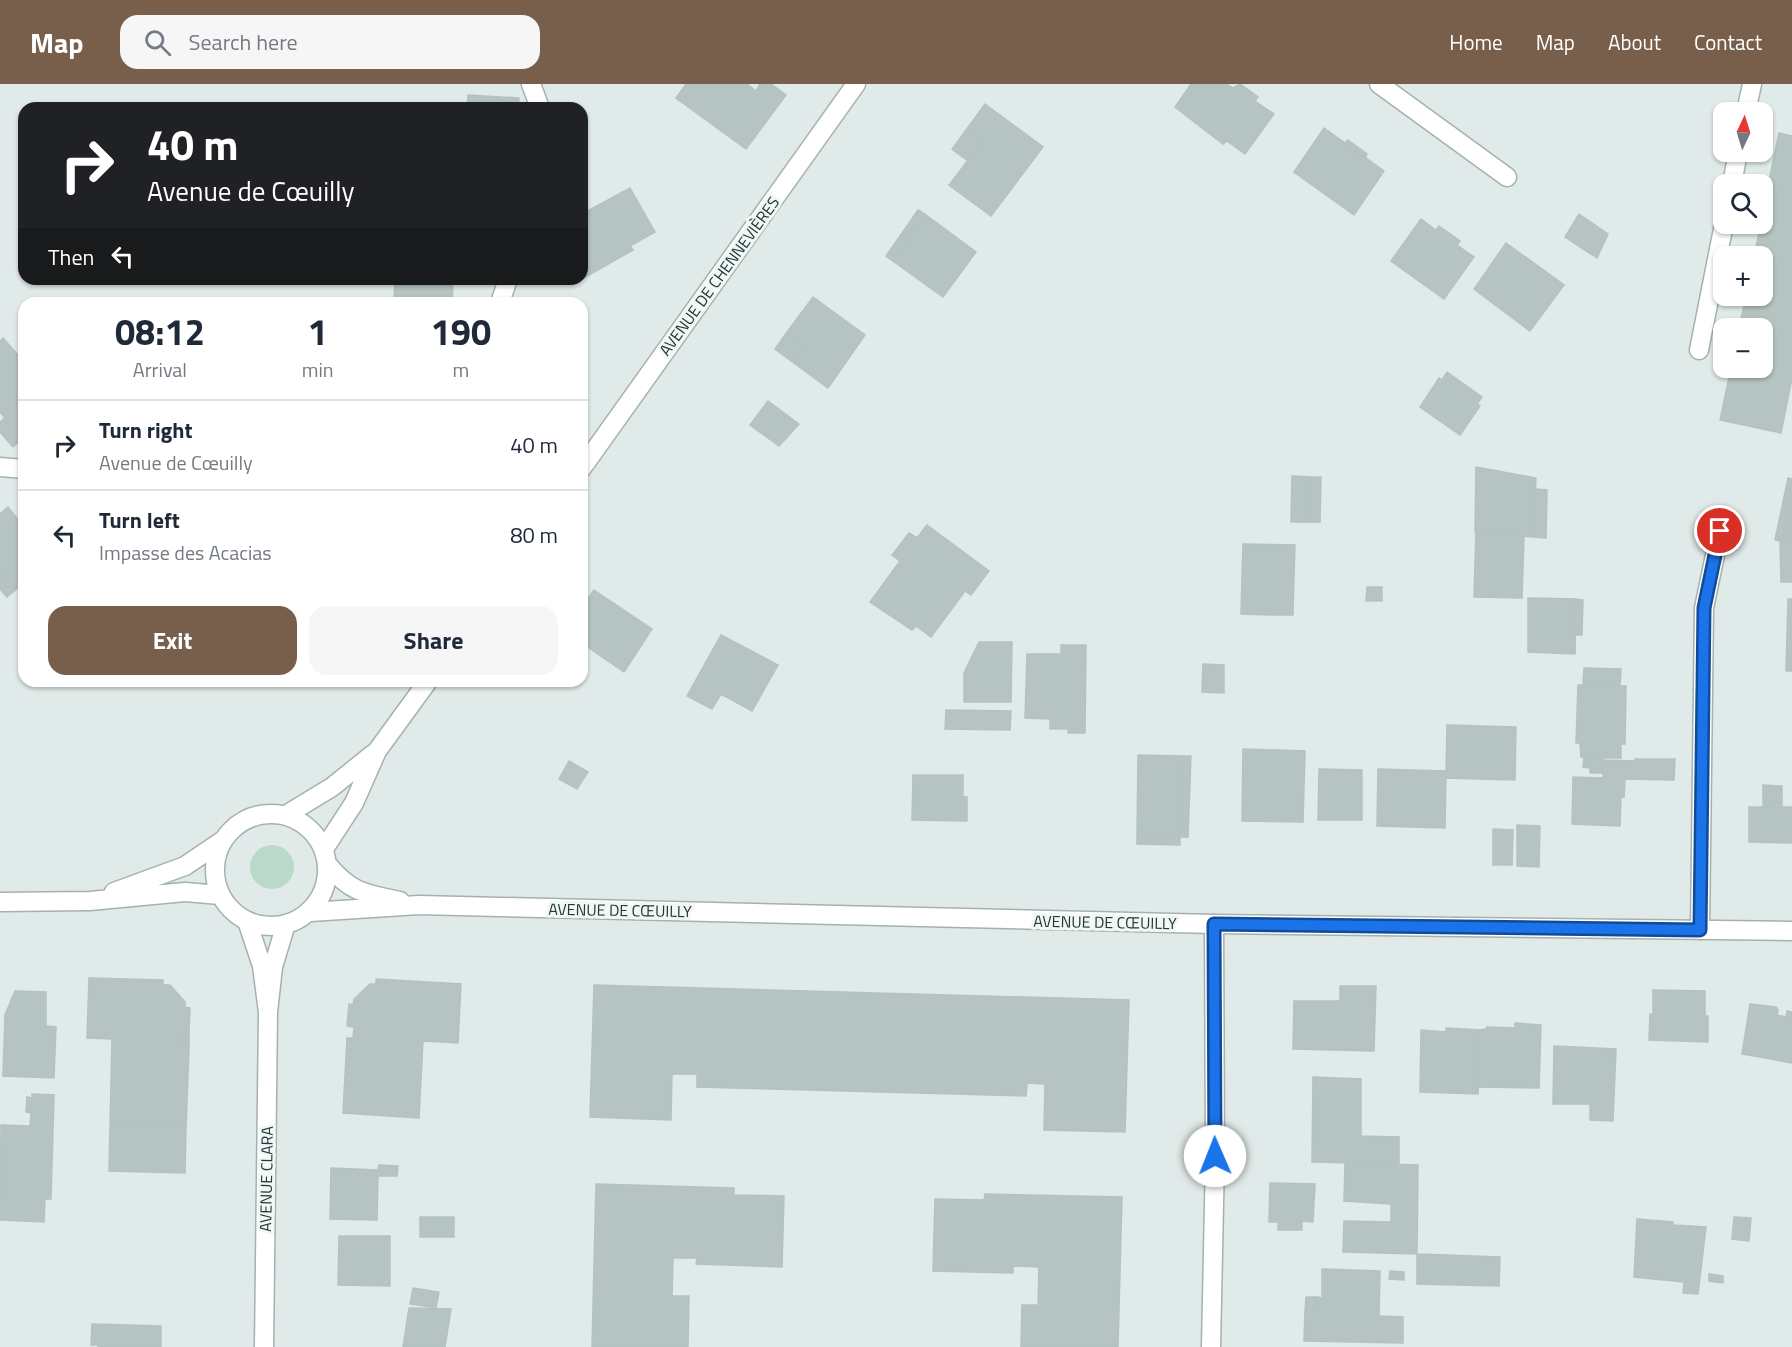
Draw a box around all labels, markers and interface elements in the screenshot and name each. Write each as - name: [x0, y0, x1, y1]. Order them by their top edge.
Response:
- search box: [120, 15, 540, 69]
- text: Map: [30, 21, 84, 64]
- text: Search here: [189, 25, 298, 59]
- icon: search: [141, 26, 174, 59]
- text: Home: [1449, 26, 1503, 58]
- text: Map: [1536, 26, 1575, 58]
- text: About: [1608, 26, 1661, 58]
- text: Contact: [1694, 26, 1762, 58]
- north arrow: [1713, 102, 1773, 162]
- map controls: [1713, 102, 1773, 378]
- text: 40 m: [147, 112, 239, 176]
- icon: right: [48, 126, 126, 204]
- text: Avenue de Cœuilly: [147, 170, 355, 211]
- button: search: [1713, 174, 1773, 234]
- street label: AVENUE DE CHENNEVIÈRES: [653, 191, 785, 361]
- text: Then: [48, 240, 94, 274]
- icon: left: [106, 240, 139, 273]
- button: +: [1713, 246, 1773, 306]
- text: 08:12: [115, 304, 205, 359]
- text: 1: [308, 304, 328, 359]
- text: 190: [431, 304, 491, 359]
- button: −: [1713, 318, 1773, 378]
- text: Arrival: [133, 354, 187, 385]
- text: min: [302, 354, 334, 385]
- text: m: [452, 354, 469, 385]
- text: Turn right: [99, 413, 193, 447]
- text: 40 m: [510, 428, 558, 462]
- icon: right: [48, 429, 81, 462]
- text: Avenue de Cœuilly: [99, 447, 253, 478]
- text: Turn left: [99, 503, 180, 537]
- pin: [1694, 505, 1745, 556]
- icon: arrive: [1703, 514, 1736, 547]
- text: 80 m: [510, 518, 558, 552]
- icon: left: [48, 519, 81, 552]
- text: Impasse des Acacias: [99, 537, 272, 568]
- button: Exit: [48, 606, 297, 675]
- button: Share: [309, 606, 558, 675]
- street label: AVENUE DE CŒUILLY: [548, 897, 692, 923]
- street label: AVENUE DE CŒUILLY: [1033, 909, 1177, 935]
- position arrow: [1183, 1124, 1247, 1188]
- street label: AVENUE CLARA: [253, 1125, 279, 1232]

